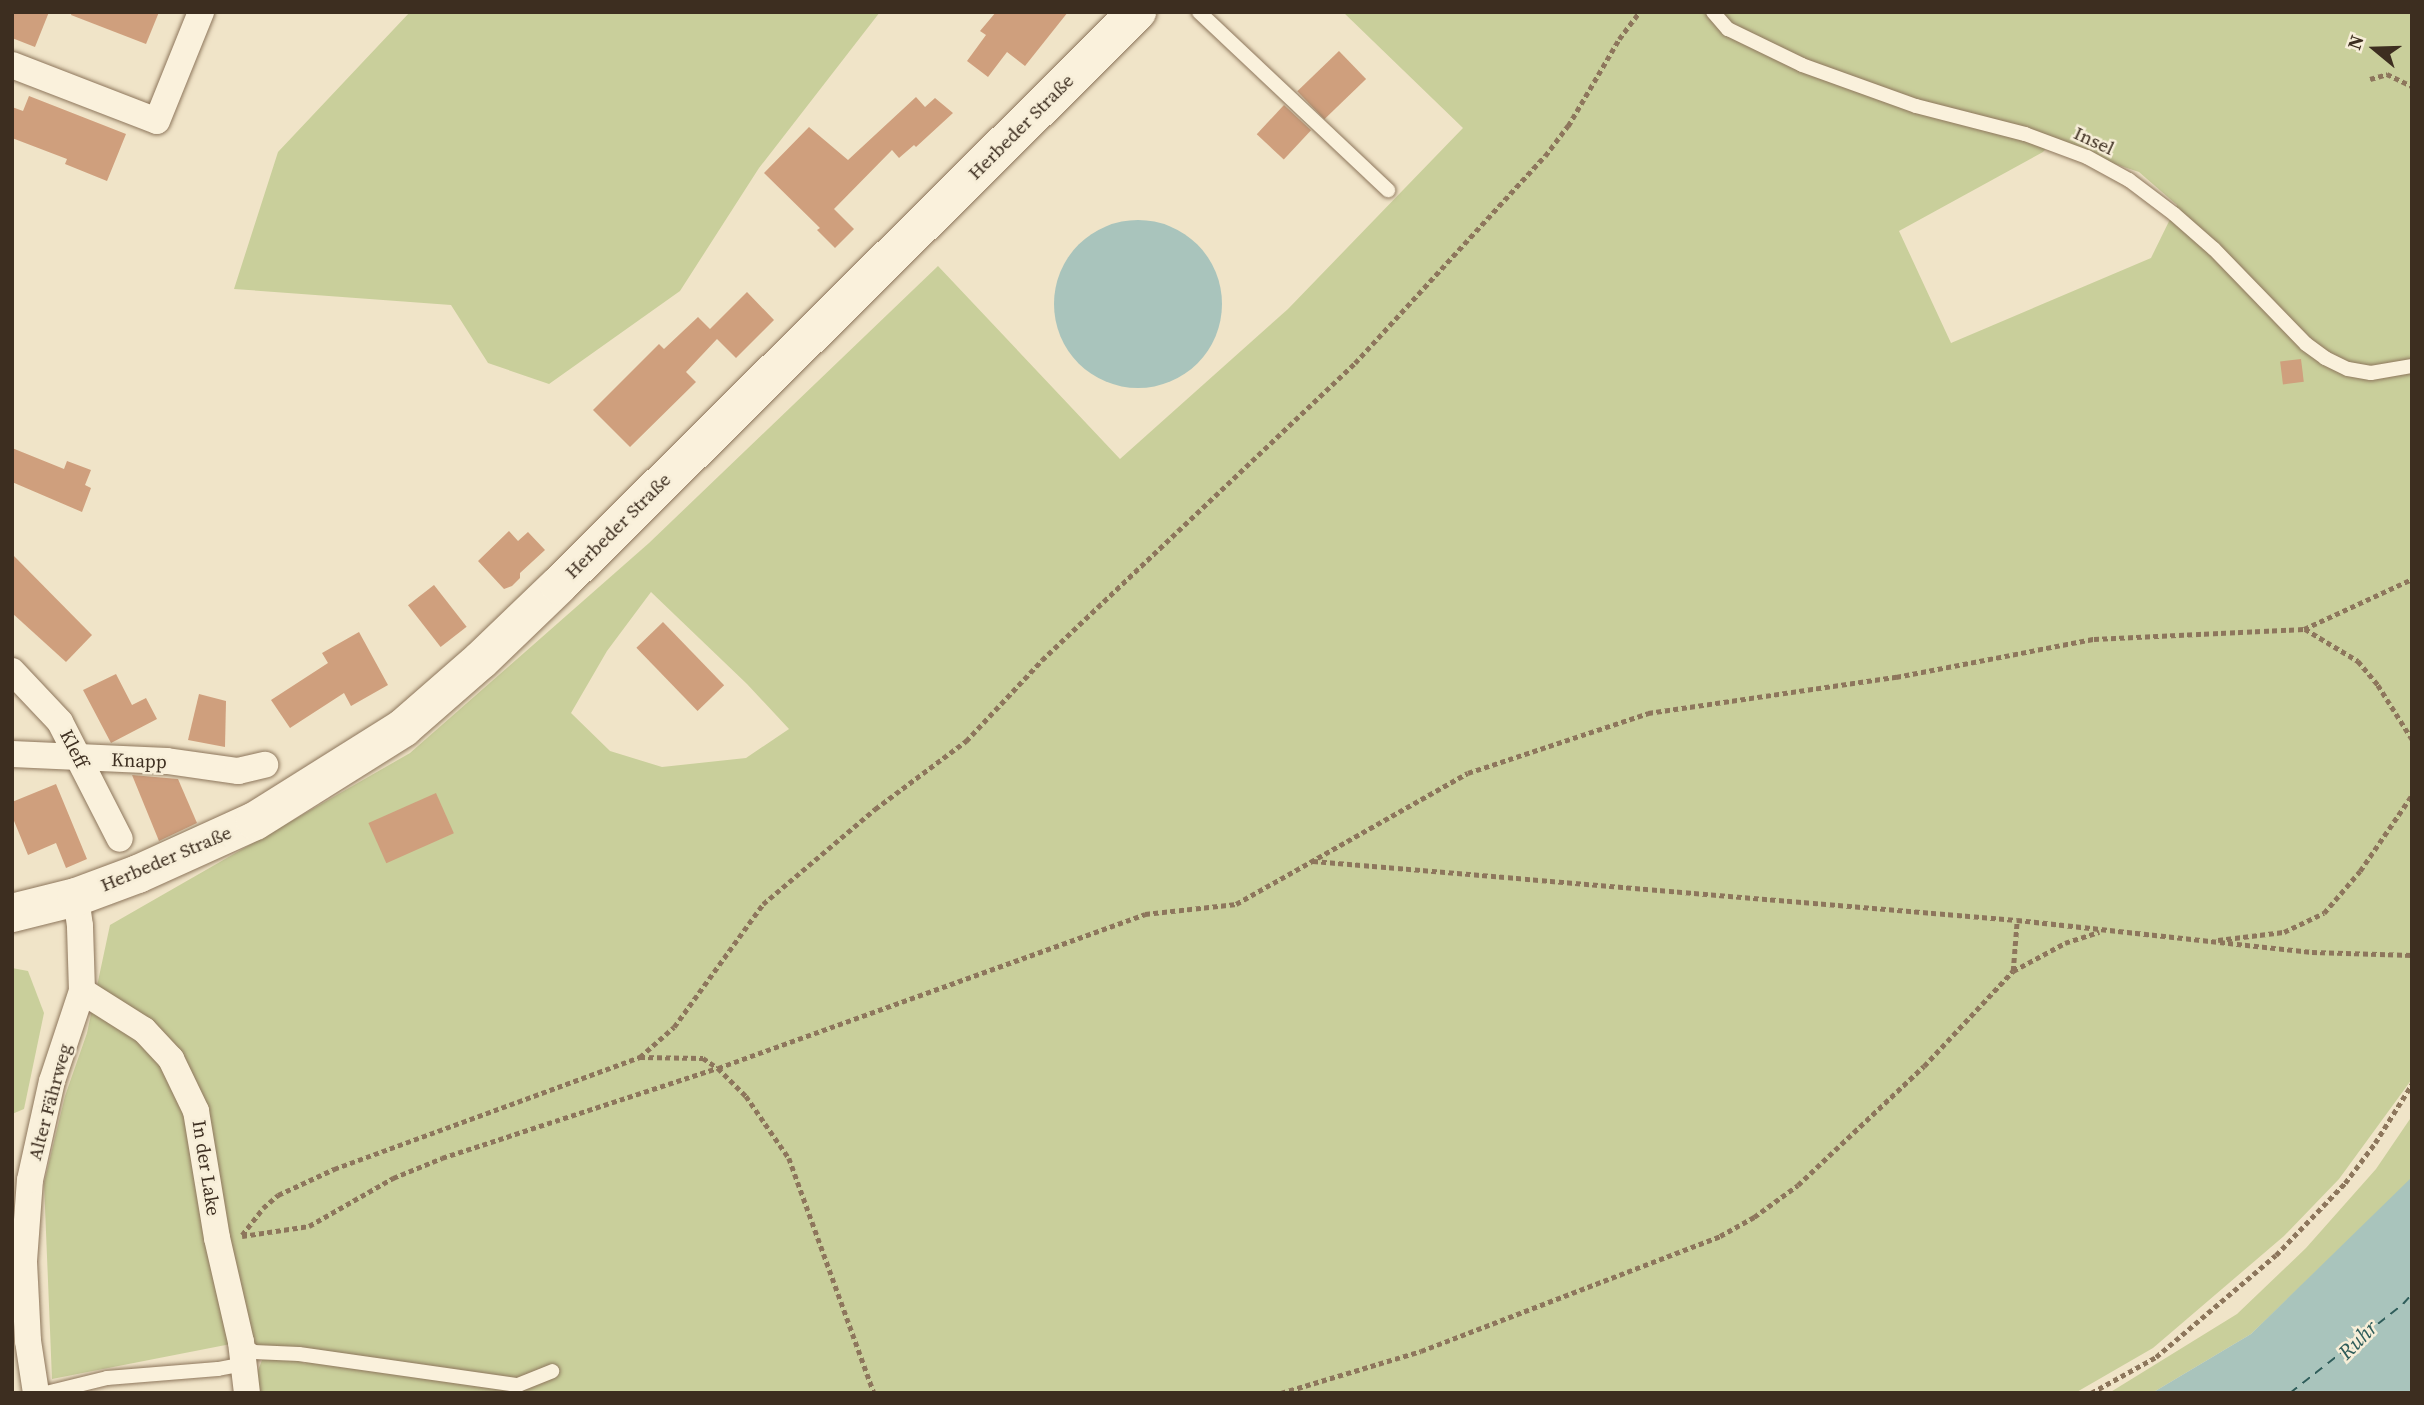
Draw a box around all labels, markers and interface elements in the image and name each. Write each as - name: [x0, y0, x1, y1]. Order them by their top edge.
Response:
- north arrow: [2340, 14, 2410, 84]
- text: N: [2341, 31, 2370, 53]
- street label: Herbeder Straße: [963, 69, 1079, 185]
- street label: Insel: [2070, 122, 2118, 160]
- street label: Herbeder Straße: [560, 468, 676, 584]
- street label: Kleff: [55, 726, 93, 772]
- street label: Knapp: [111, 749, 167, 773]
- street label: Herbeder Straße: [97, 821, 235, 897]
- street label: Alter Fährweg: [23, 1041, 77, 1163]
- street label: In der Lake: [187, 1119, 225, 1217]
- water label: Ruhr: [2333, 1315, 2383, 1365]

